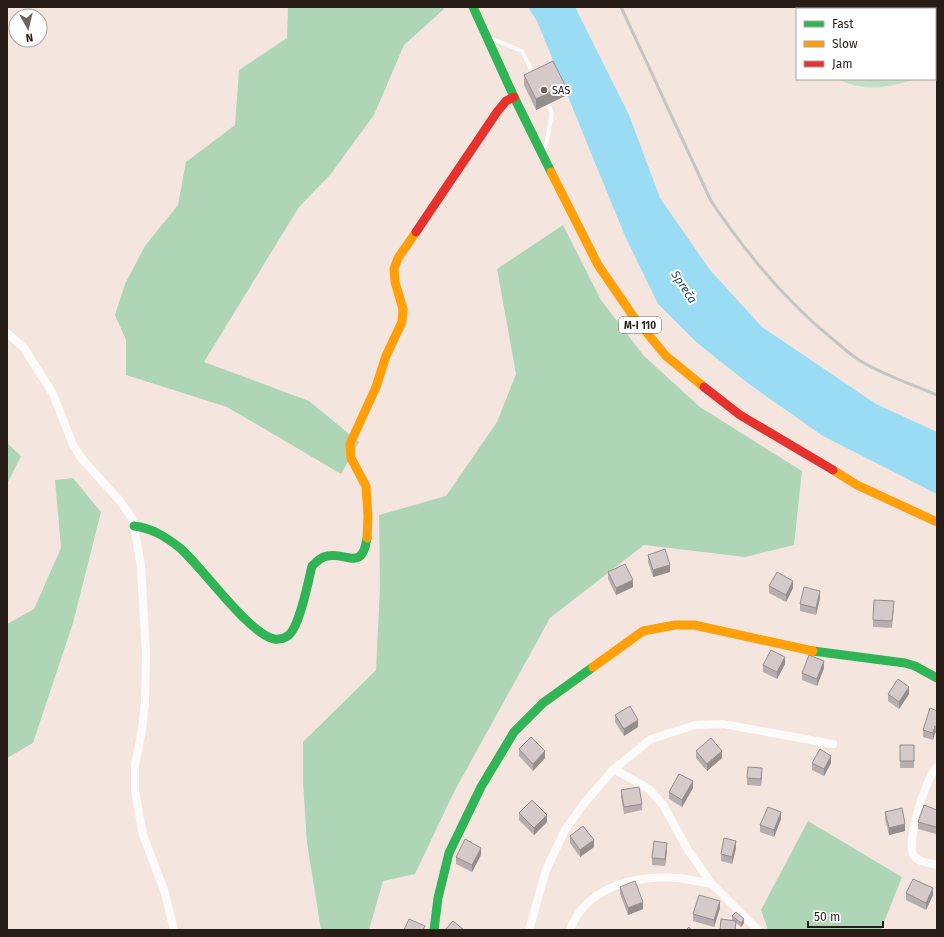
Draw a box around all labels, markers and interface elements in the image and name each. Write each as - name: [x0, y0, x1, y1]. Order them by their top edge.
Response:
- north arrow: [8, 8, 48, 48]
- legend: [796, 8, 936, 80]
- text: Fast: [832, 17, 854, 31]
- text: N: [25, 30, 34, 44]
- text: Slow: [832, 37, 858, 51]
- text: Jam: [832, 57, 852, 71]
- place label: SAS: [552, 84, 570, 97]
- marker: SAS: [539, 85, 549, 95]
- water label: Spreča: [668, 267, 700, 306]
- road number: M-I 110: [619, 317, 661, 333]
- scale bar: [808, 903, 883, 929]
- text: 50 m: [814, 910, 840, 924]

